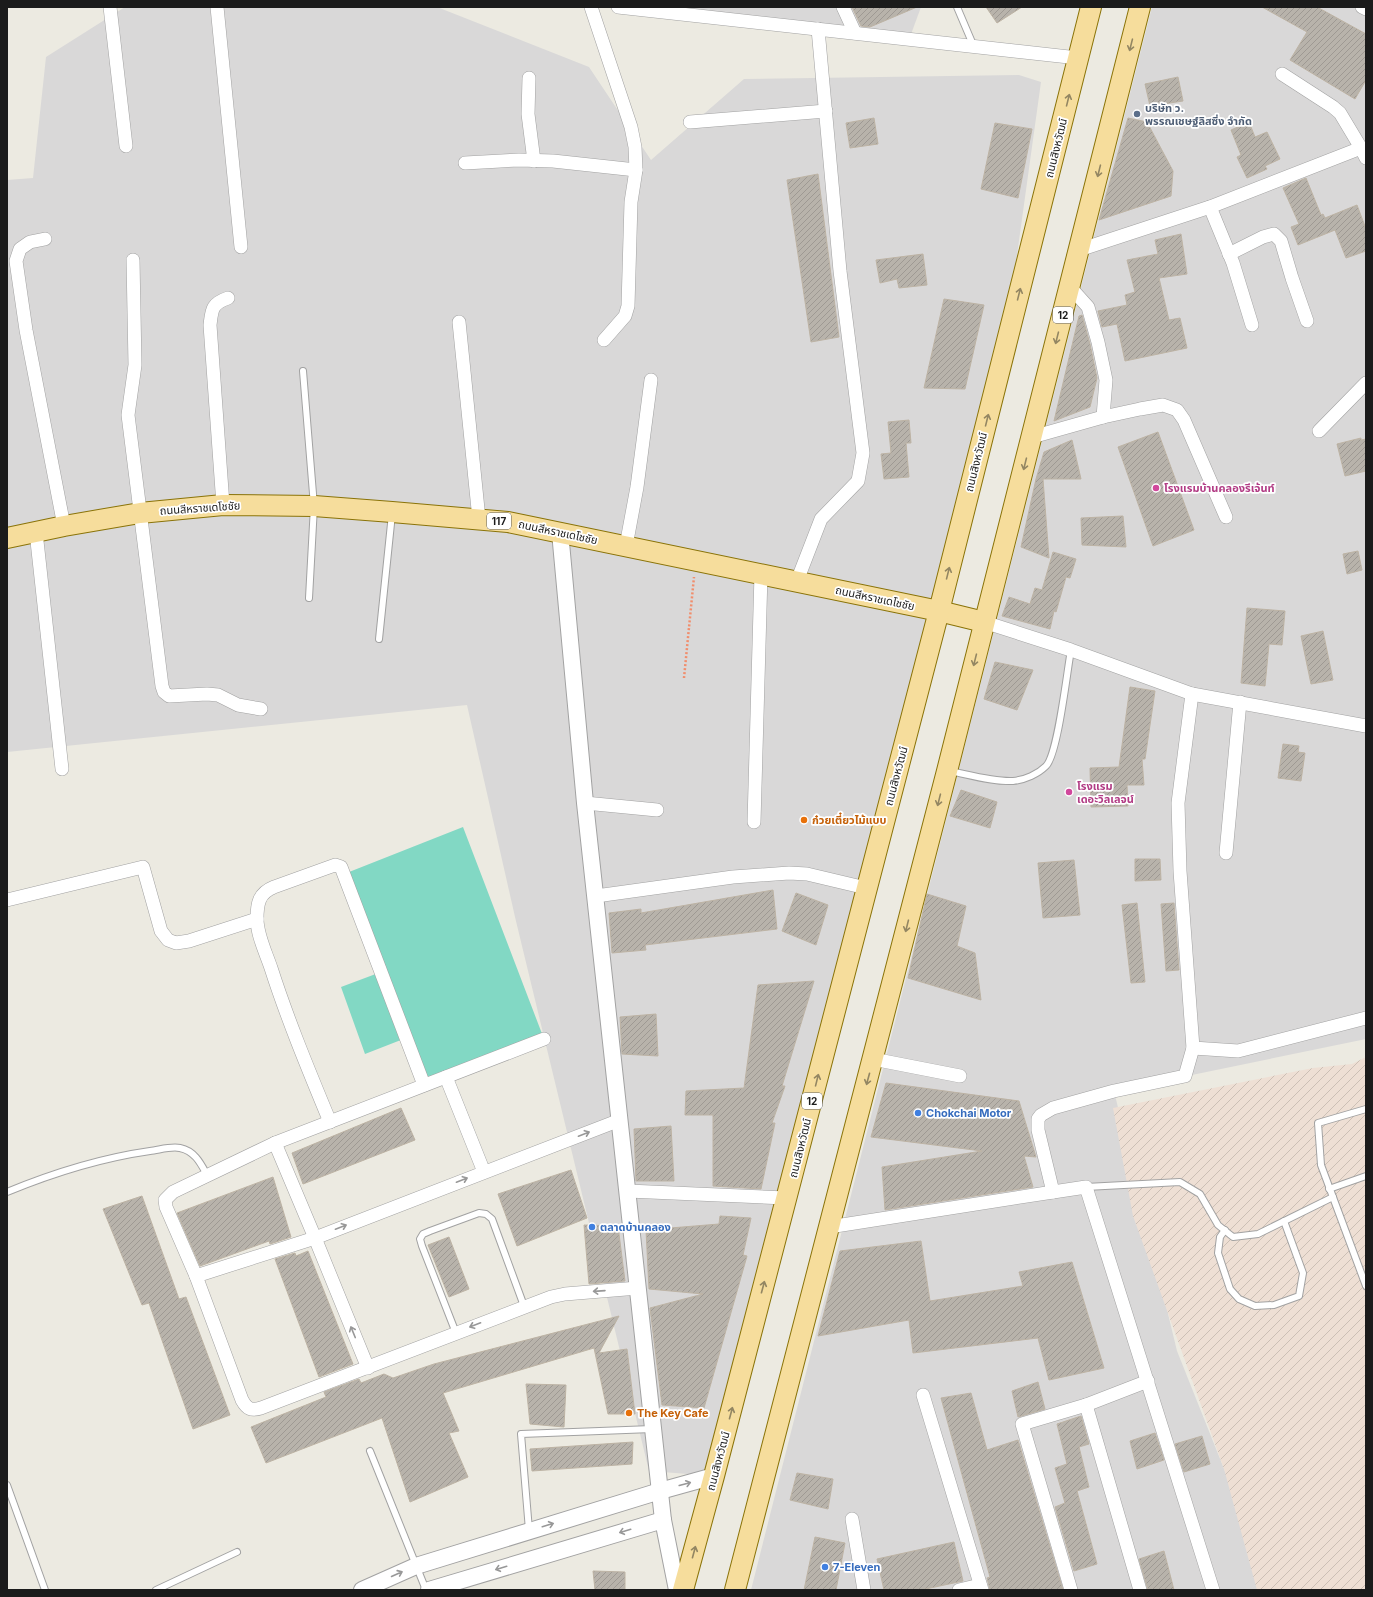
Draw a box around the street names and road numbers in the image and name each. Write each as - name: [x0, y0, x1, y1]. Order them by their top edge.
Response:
- street label: ถนนสิงหวัฒน์: [1042, 117, 1070, 179]
- road number: 12: [1053, 307, 1073, 323]
- street label: ถนนสิงหวัฒน์: [962, 431, 990, 493]
- street label: ถนนสีหราชเดโชชัย: [159, 498, 241, 518]
- road number: 117: [487, 513, 511, 529]
- street label: ถนนสีหราชเดโชชัย: [517, 517, 599, 547]
- street label: ถนนสีหราชเดโชชัย: [834, 583, 916, 613]
- street label: ถนนสิงหวัฒน์: [881, 745, 911, 807]
- road number: 12: [802, 1093, 822, 1109]
- street label: ถนนสิงหวัฒน์: [786, 1117, 814, 1179]
- street label: ถนนสิงหวัฒน์: [703, 1430, 733, 1492]

